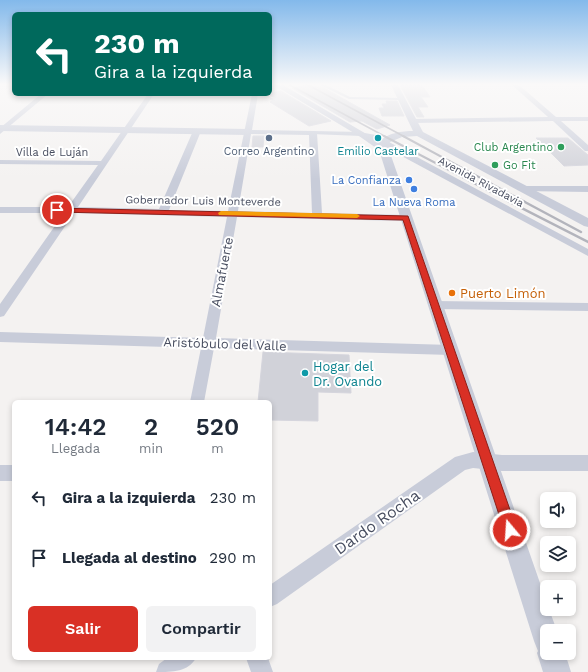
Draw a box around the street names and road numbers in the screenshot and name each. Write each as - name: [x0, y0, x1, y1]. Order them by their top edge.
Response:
- street label: Villa de Luján: [16, 146, 88, 159]
- street label: Avenida Rivadavia: [436, 154, 526, 210]
- street label: Gobernador Luis Monteverde: [125, 193, 281, 209]
- street label: Almafuerte: [208, 236, 236, 308]
- street label: Aristóbulo del Valle: [163, 334, 287, 354]
- street label: Dardo Rocha: [331, 486, 423, 558]

